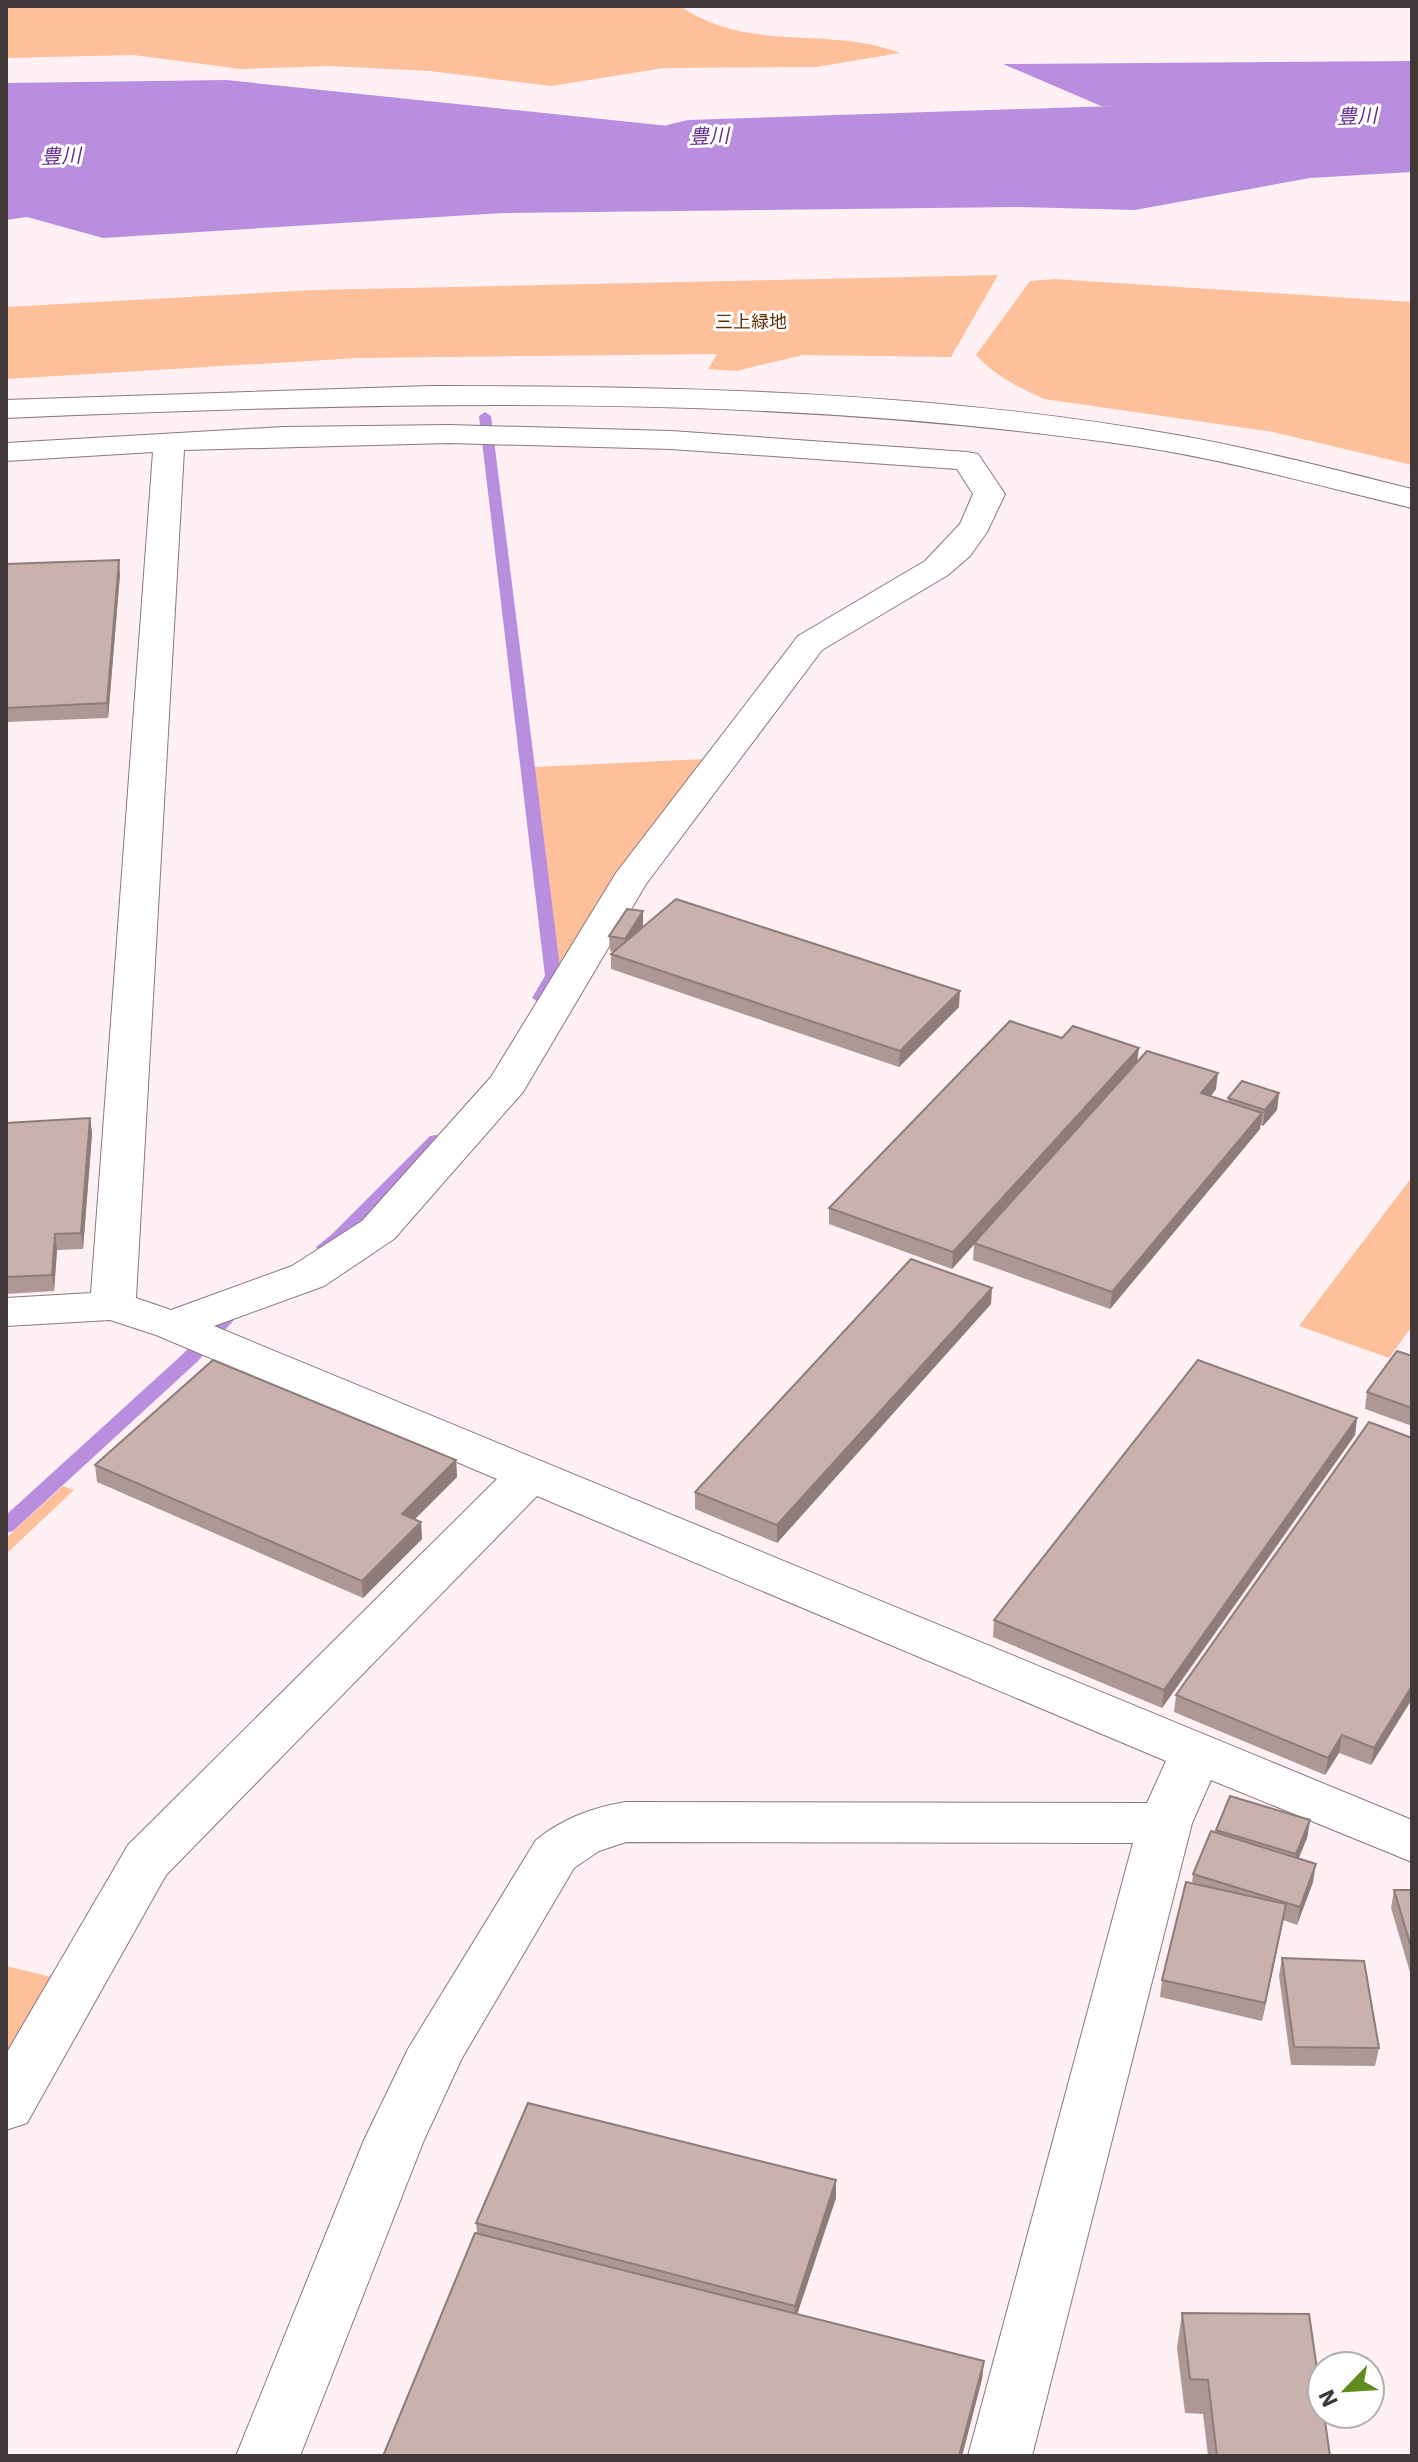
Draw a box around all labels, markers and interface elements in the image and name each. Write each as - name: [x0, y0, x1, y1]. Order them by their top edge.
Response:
- water label: 豊川: [1337, 101, 1379, 130]
- water label: 豊川: [689, 121, 731, 150]
- water label: 豊川: [41, 141, 83, 170]
- park label: 三上緑地: [715, 310, 787, 333]
- north arrow: [1306, 2350, 1386, 2430]
- text: N: [1311, 2385, 1344, 2412]

